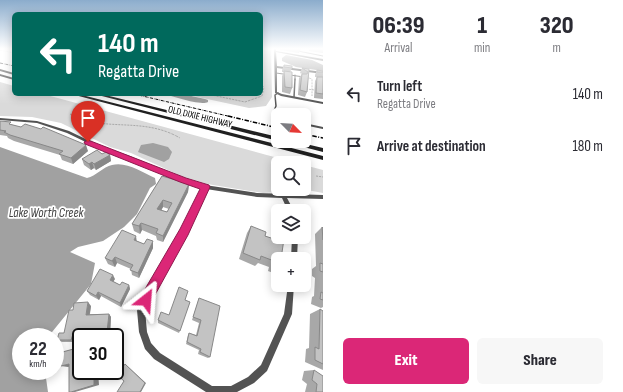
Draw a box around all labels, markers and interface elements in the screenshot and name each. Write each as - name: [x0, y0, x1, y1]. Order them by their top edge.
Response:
- text: 06:39: [373, 11, 424, 40]
- text: 1: [477, 11, 487, 40]
- text: 320: [540, 11, 573, 40]
- text: 140 m: [98, 27, 159, 60]
- icon: left: [32, 28, 84, 80]
- text: Arrival: [385, 40, 412, 56]
- text: min: [474, 40, 490, 56]
- text: m: [552, 40, 561, 56]
- text: Regatta Drive: [98, 61, 179, 82]
- text: Turn left: [377, 77, 422, 96]
- icon: left: [343, 83, 365, 105]
- text: 140 m: [573, 85, 603, 104]
- text: Regatta Drive: [377, 96, 436, 112]
- pin: [71, 101, 105, 142]
- street label: OLD DIXIE HIGHWAY: [167, 103, 234, 131]
- icon: arrive: [77, 107, 99, 129]
- north arrow: [271, 108, 311, 148]
- map controls: [271, 108, 311, 292]
- icon: arrive: [343, 135, 365, 157]
- text: Arrive at destination: [377, 137, 486, 156]
- text: 180 m: [572, 137, 603, 156]
- button: search: [271, 156, 311, 196]
- button: layers: [271, 204, 311, 244]
- water label: Lake Worth Creek: [9, 205, 85, 221]
- button: +: [271, 252, 311, 292]
- position arrow: [125, 279, 167, 321]
- speed limit sign: 30: [72, 328, 124, 380]
- text: 22: [29, 337, 47, 361]
- button: Exit: [343, 338, 469, 384]
- button: Share: [477, 338, 603, 384]
- text: km/h: [29, 358, 47, 370]

